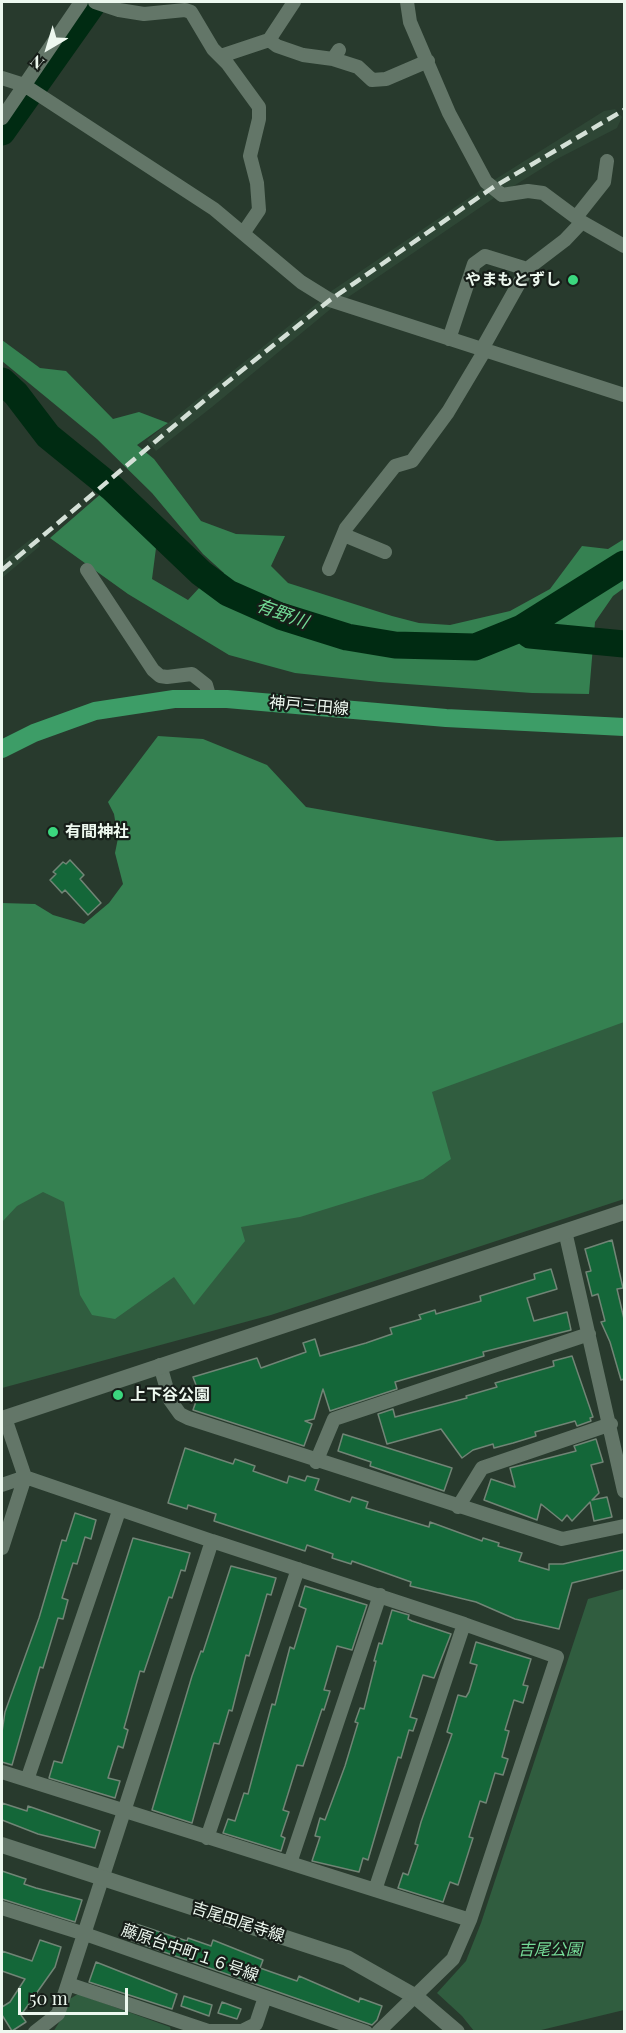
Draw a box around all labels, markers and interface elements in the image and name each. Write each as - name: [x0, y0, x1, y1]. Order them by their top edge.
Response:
- north arrow: [18, 18, 78, 78]
- text: N: [26, 51, 48, 74]
- place label: やまもとずし: [465, 270, 561, 290]
- marker: やまもとずし: [566, 273, 580, 287]
- water label: 有野川: [253, 595, 311, 633]
- street label: 神戸三田線: [268, 693, 350, 719]
- place label: 有間神社: [65, 822, 129, 842]
- marker: 有間神社: [46, 825, 60, 839]
- place label: 上下谷公園: [130, 1385, 210, 1405]
- marker: 上下谷公園: [111, 1388, 125, 1402]
- street label: 吉尾田尾寺線: [189, 1898, 287, 1946]
- street label: 藤原台中町１６号線: [119, 1920, 261, 1986]
- park label: 吉尾公園: [518, 1940, 582, 1960]
- scale bar: [21, 1976, 130, 2014]
- text: 50 m: [29, 1986, 68, 2010]

